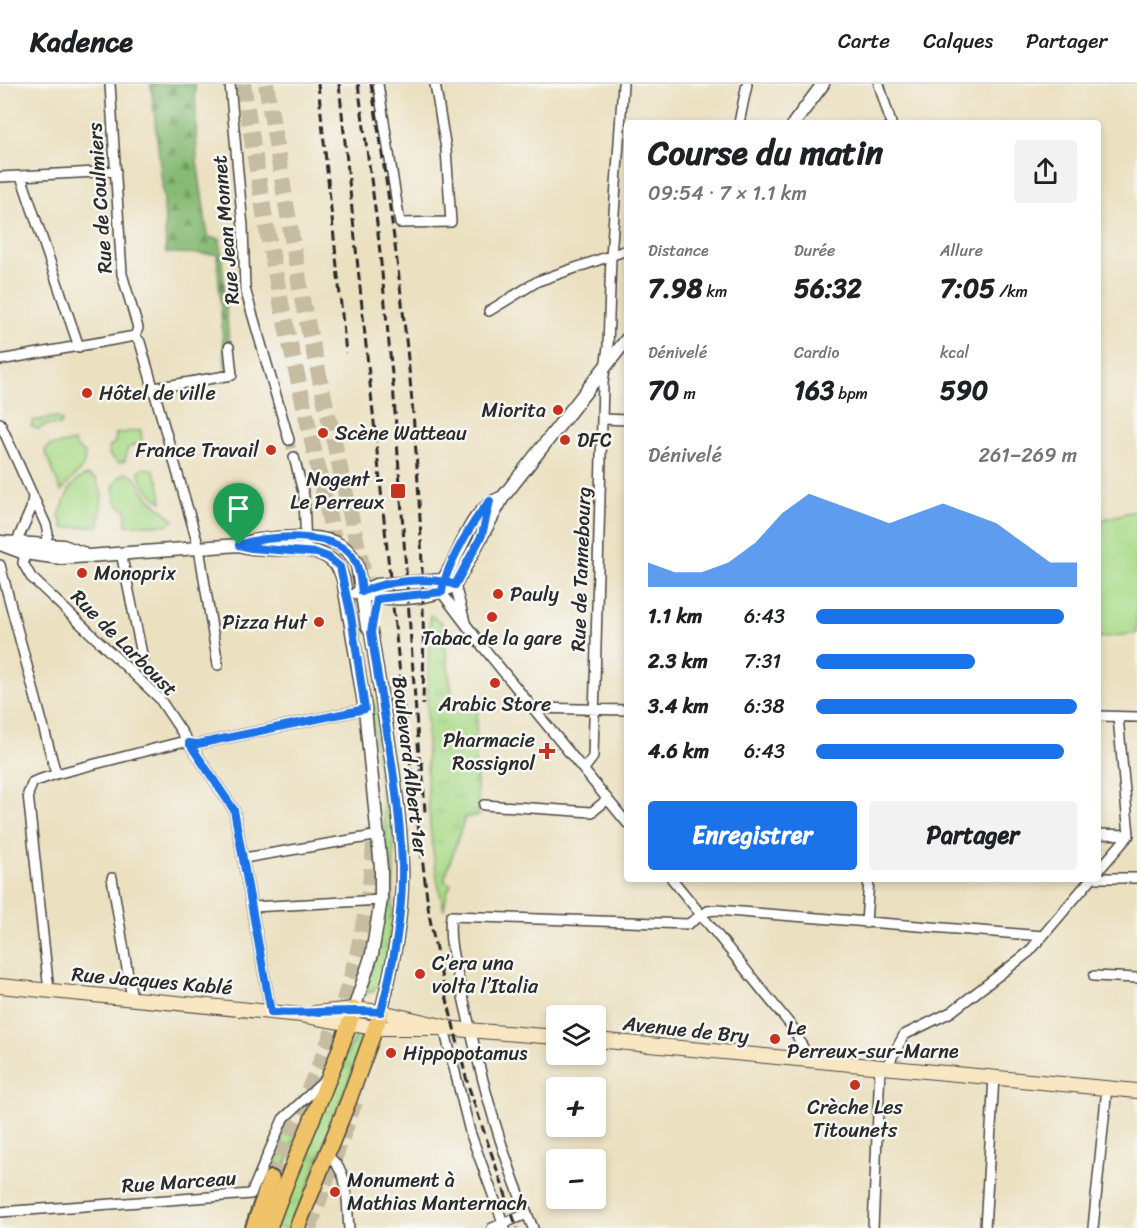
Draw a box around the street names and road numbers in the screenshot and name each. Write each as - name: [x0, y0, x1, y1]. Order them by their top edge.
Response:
- street label: Rue de Coulmiers: [77, 120, 123, 275]
- street label: Rue Jean Monnet: [202, 154, 250, 306]
- street label: Rue de Tannebourg: [561, 486, 601, 652]
- street label: Rue de Larboust: [62, 581, 186, 705]
- street label: Boulevard Albert 1er: [382, 674, 439, 859]
- street label: Rue Jacques Kablé: [70, 957, 234, 1005]
- street label: Avenue de Bry: [620, 1006, 751, 1054]
- street label: Rue Marceau: [121, 1161, 238, 1203]

